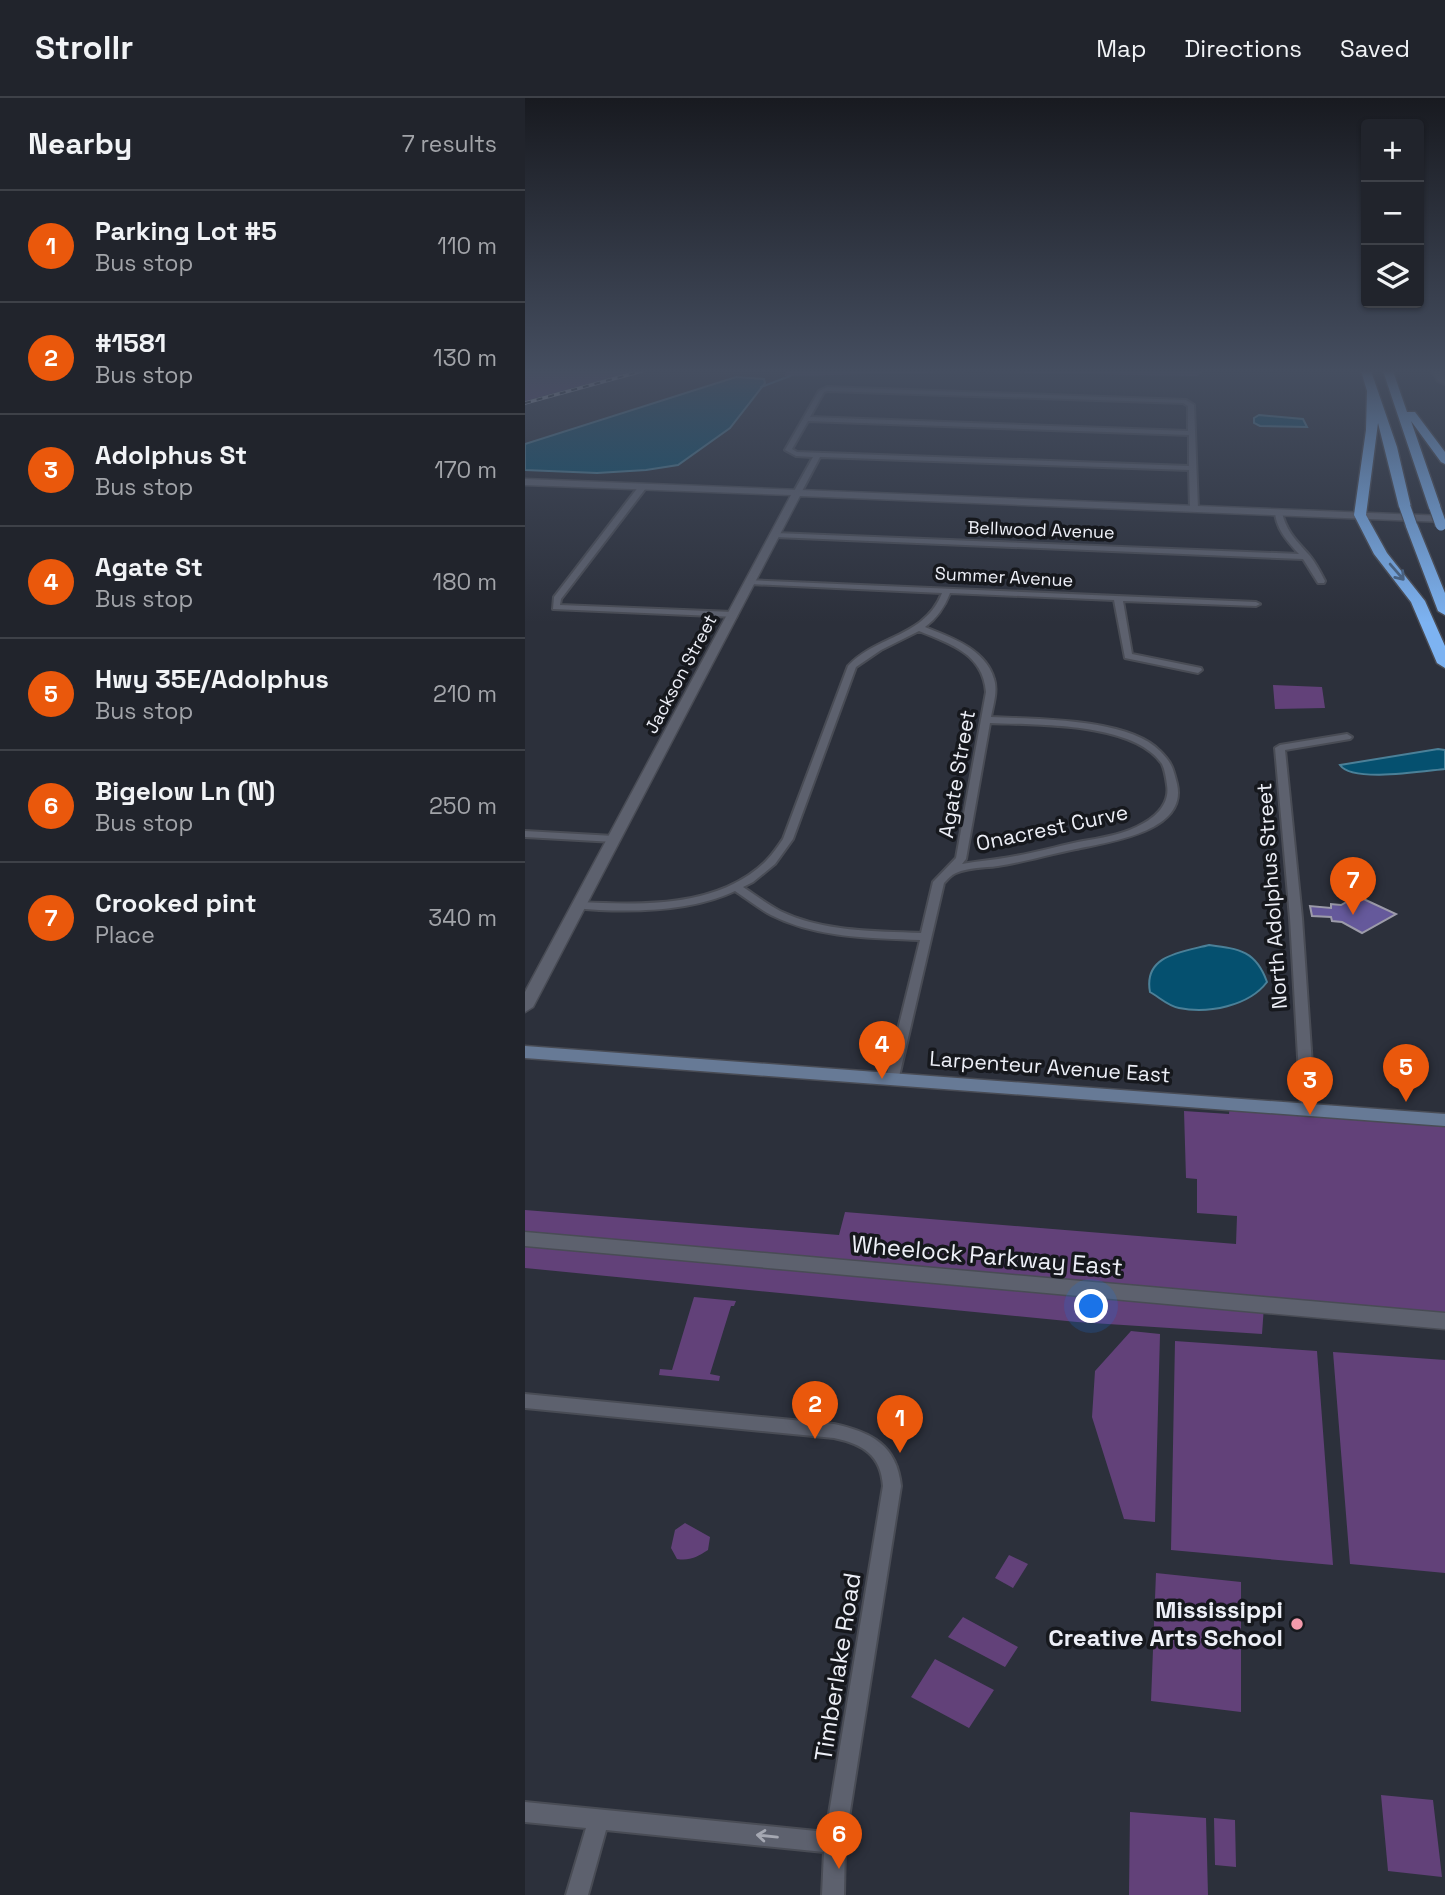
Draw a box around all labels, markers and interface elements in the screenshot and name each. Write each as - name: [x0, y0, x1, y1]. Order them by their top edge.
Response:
- text: Strollr: [35, 27, 133, 69]
- text: Map: [1096, 33, 1146, 64]
- text: Directions: [1184, 33, 1302, 64]
- text: Saved: [1340, 33, 1410, 64]
- map controls: [1361, 119, 1424, 308]
- button: +: [1361, 119, 1424, 182]
- text: Nearby: [28, 124, 132, 163]
- text: 7 results: [402, 129, 497, 159]
- button: −: [1361, 182, 1424, 245]
- text: Parking Lot #5: [95, 214, 277, 248]
- text: 1: [46, 231, 56, 261]
- text: 110 m: [437, 231, 497, 261]
- button: layers: [1361, 245, 1424, 308]
- text: Bus stop: [95, 248, 193, 278]
- text: #1581: [95, 326, 166, 360]
- text: 2: [44, 343, 58, 373]
- text: 130 m: [433, 343, 497, 373]
- text: Bus stop: [95, 360, 193, 390]
- text: Adolphus St: [95, 438, 247, 472]
- text: 3: [44, 455, 58, 485]
- text: 170 m: [434, 455, 497, 485]
- text: Bus stop: [95, 472, 193, 502]
- street label: Bellwood Avenue: [967, 515, 1115, 544]
- text: Agate St: [95, 550, 203, 584]
- street label: Summer Avenue: [934, 561, 1074, 592]
- one-way arrow: [1389, 563, 1405, 581]
- text: 4: [44, 567, 58, 597]
- text: 180 m: [433, 567, 497, 597]
- text: Bus stop: [95, 584, 193, 614]
- street label: Jackson Street: [639, 610, 722, 737]
- text: Hwy 35E/Adolphus: [95, 662, 329, 696]
- text: 5: [44, 679, 58, 709]
- text: 210 m: [433, 679, 497, 709]
- text: Bus stop: [95, 696, 193, 726]
- street label: Agate Street: [932, 708, 981, 840]
- text: Bigelow Ln (N): [95, 774, 275, 808]
- street label: North Adolphus Street: [1250, 782, 1293, 1010]
- text: 6: [44, 791, 58, 821]
- text: 250 m: [429, 791, 497, 821]
- street label: Onacrest Curve: [973, 798, 1130, 857]
- text: Bus stop: [95, 808, 193, 838]
- pin: 7: [1330, 857, 1376, 915]
- text: Crooked pint: [95, 886, 257, 920]
- text: 7: [45, 903, 57, 933]
- text: 340 m: [428, 903, 497, 933]
- text: Place: [95, 920, 155, 950]
- pin: 4: [859, 1021, 905, 1079]
- pin: 5: [1383, 1044, 1429, 1102]
- street label: Larpenteur Avenue East: [929, 1045, 1171, 1088]
- pin: 3: [1287, 1057, 1333, 1115]
- street label: Wheelock Parkway East: [850, 1228, 1124, 1283]
- your location: [1074, 1289, 1108, 1323]
- pin: 2: [792, 1381, 838, 1439]
- pin: 1: [877, 1395, 923, 1453]
- street label: Timberlake Road: [807, 1570, 868, 1763]
- place label: Mississippi Creative Arts School: [1048, 1594, 1283, 1653]
- marker: Mississippi Creative Arts School: [1289, 1616, 1305, 1632]
- pin: 6: [816, 1811, 862, 1869]
- one-way arrow: [756, 1829, 779, 1842]

